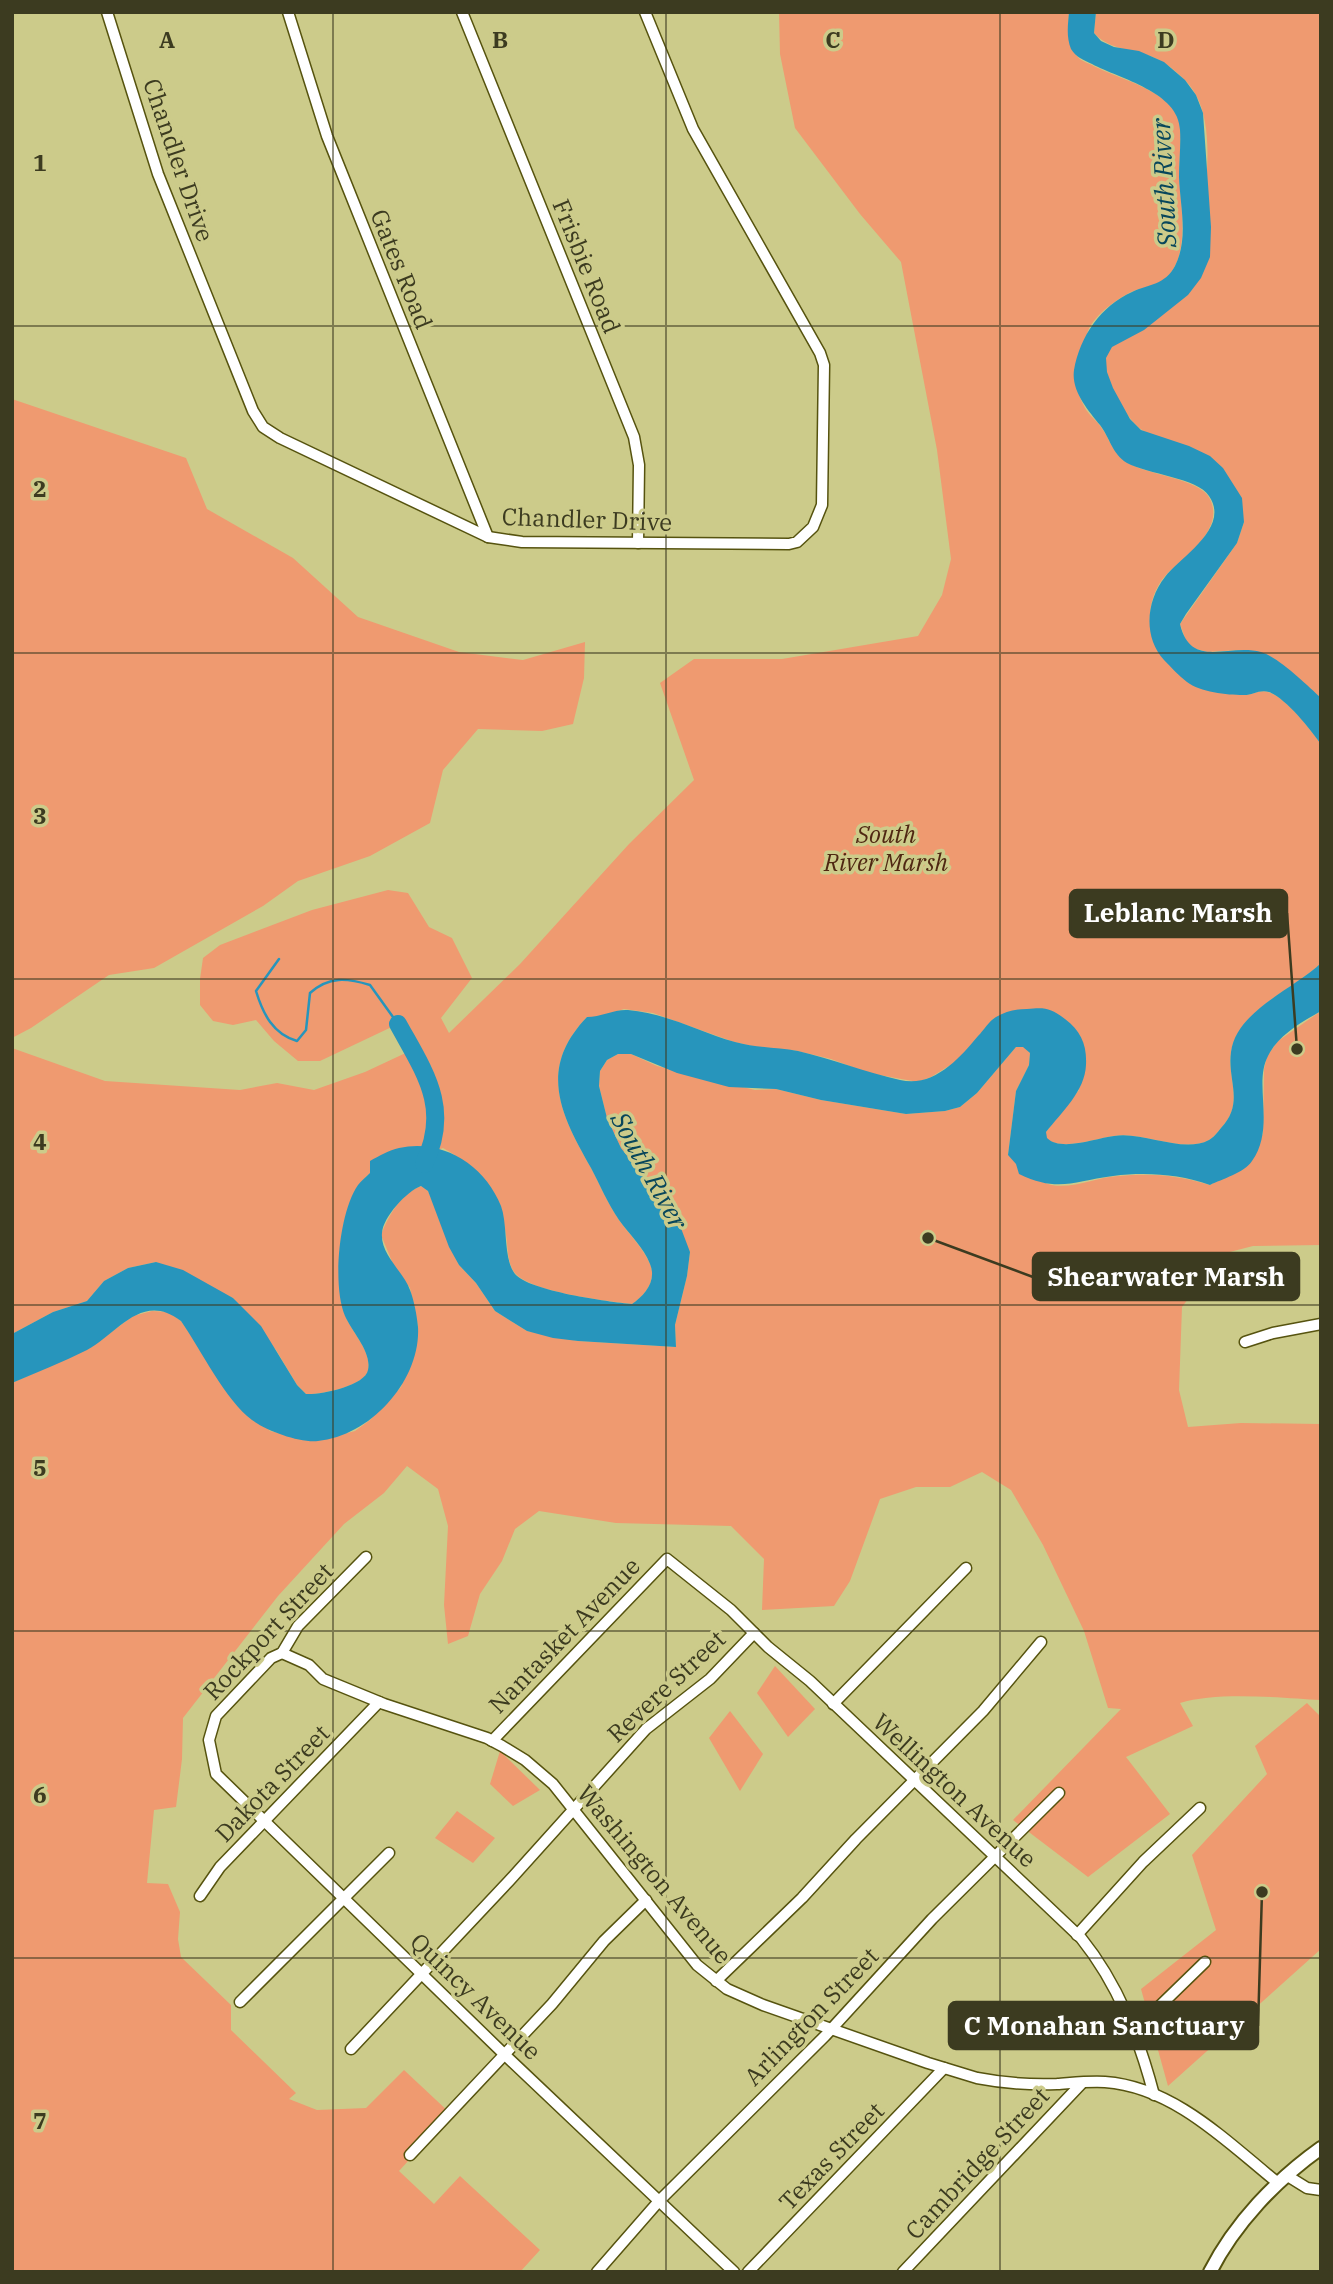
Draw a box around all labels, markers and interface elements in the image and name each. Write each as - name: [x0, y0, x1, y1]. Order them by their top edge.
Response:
- text: A: [159, 24, 175, 54]
- text: B: [492, 24, 508, 54]
- text: C: [825, 24, 841, 54]
- text: D: [1157, 24, 1175, 54]
- street label: Chandler Drive: [136, 74, 222, 246]
- water label: South River: [1143, 117, 1183, 249]
- text: 1: [33, 147, 47, 177]
- street label: Frisbie Road: [546, 194, 628, 338]
- street label: Gates Road: [364, 204, 440, 334]
- text: 2: [33, 473, 47, 503]
- street label: Chandler Drive: [501, 500, 673, 538]
- text: 3: [33, 800, 47, 830]
- park label: South River Marsh: [823, 818, 948, 878]
- callout: Leblanc Marsh: [1070, 890, 1287, 937]
- text: Leblanc Marsh: [1084, 895, 1272, 929]
- water label: South River: [603, 1104, 697, 1235]
- text: 4: [33, 1126, 47, 1156]
- callout: Shearwater Marsh: [1033, 1253, 1299, 1300]
- text: Shearwater Marsh: [1047, 1259, 1285, 1293]
- text: 5: [33, 1452, 47, 1482]
- street label: Nantasket Avenue: [481, 1550, 647, 1720]
- street label: Rockport Street: [196, 1555, 340, 1707]
- street label: Revere Street: [600, 1623, 732, 1749]
- street label: Wellington Avenue: [866, 1706, 1044, 1874]
- street label: Dakota Street: [208, 1717, 336, 1849]
- street label: Washington Avenue: [570, 1778, 740, 1970]
- text: 6: [33, 1779, 47, 1809]
- street label: Quincy Avenue: [404, 1925, 548, 2067]
- street label: Arlington Street: [737, 1940, 885, 2092]
- callout: C Monahan Sanctuary: [949, 2002, 1258, 2049]
- text: C Monahan Sanctuary: [964, 2008, 1245, 2042]
- street label: Cambridge Street: [898, 2080, 1056, 2246]
- street label: Texas Street: [771, 2095, 891, 2217]
- text: 7: [33, 2105, 47, 2135]

